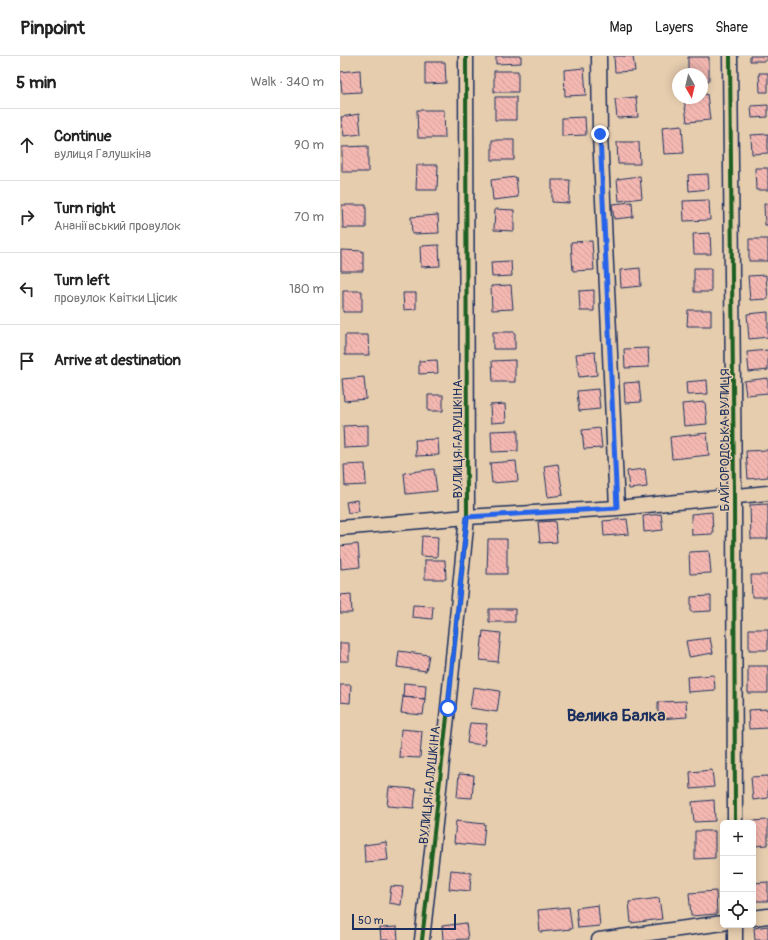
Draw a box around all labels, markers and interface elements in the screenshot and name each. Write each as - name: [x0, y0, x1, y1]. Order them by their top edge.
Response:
- text: Pinpoint: [20, 16, 85, 40]
- text: Map: [610, 19, 633, 36]
- text: Layers: [655, 19, 693, 36]
- text: Share: [715, 19, 748, 36]
- north arrow: [672, 68, 708, 104]
- text: 5 min: [16, 72, 56, 93]
- text: Walk · 340 m: [250, 74, 324, 90]
- route end: [591, 125, 609, 143]
- text: Continue: [54, 127, 112, 146]
- icon: ahead: [16, 134, 38, 156]
- text: 90 m: [294, 137, 324, 153]
- text: вулиця Галушкіна: [54, 146, 151, 162]
- text: Turn right: [54, 199, 115, 218]
- icon: right: [16, 206, 38, 228]
- text: 70 m: [294, 209, 324, 225]
- text: Ананіївський провулок: [54, 218, 181, 234]
- text: Turn left: [54, 271, 110, 290]
- icon: left: [16, 278, 38, 300]
- text: 180 m: [289, 281, 324, 297]
- text: провулок Квітки Цісик: [54, 290, 178, 306]
- icon: arrive: [16, 350, 38, 372]
- text: Arrive at destination: [54, 351, 181, 370]
- street label: БАЙГОРОДСЬКА ВУЛИЦЯ: [717, 368, 733, 512]
- street label: ВУЛИЦЯ ГАЛУШКІНА: [450, 379, 466, 499]
- route start: [439, 699, 457, 717]
- district label: Велика Балка: [567, 705, 665, 726]
- street label: ВУЛИЦЯ ГАЛУШКІНА: [416, 725, 444, 845]
- map controls: [720, 820, 756, 928]
- button: +: [720, 820, 756, 856]
- button: −: [720, 856, 756, 892]
- button: locate: [720, 892, 756, 928]
- scale bar: [352, 912, 456, 931]
- text: 50 m: [358, 914, 384, 927]

